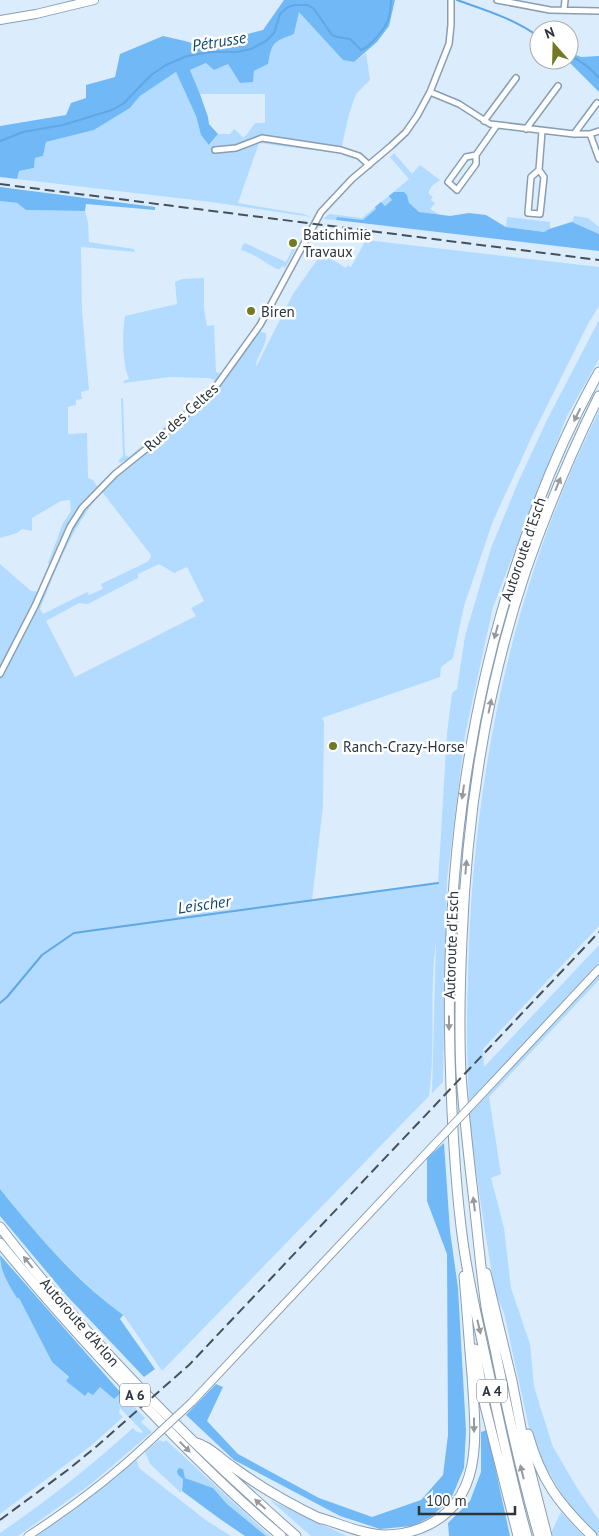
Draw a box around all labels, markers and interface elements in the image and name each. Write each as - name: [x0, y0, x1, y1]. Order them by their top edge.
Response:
- north arrow: [529, 20, 579, 70]
- text: N: [542, 23, 557, 43]
- water label: Pétrusse: [191, 27, 248, 55]
- place label: Batichimie Travaux: [303, 225, 371, 261]
- marker: Batichimie Travaux: [287, 237, 299, 249]
- place label: Biren: [261, 302, 295, 321]
- marker: Biren: [245, 305, 257, 317]
- street label: Rue des Celtes: [140, 379, 222, 455]
- one-way arrow: [573, 408, 581, 422]
- one-way arrow: [555, 477, 563, 491]
- street label: Autoroute d'Esch: [496, 495, 550, 603]
- one-way arrow: [491, 625, 499, 640]
- one-way arrow: [486, 699, 494, 714]
- place label: Ranch-Crazy-Horse: [343, 737, 465, 756]
- marker: Ranch-Crazy-Horse: [327, 740, 339, 752]
- one-way arrow: [459, 784, 467, 800]
- one-way arrow: [463, 859, 471, 875]
- water label: Leischer: [176, 890, 233, 918]
- street label: Autoroute d'Esch: [440, 891, 462, 999]
- one-way arrow: [445, 1016, 453, 1032]
- one-way arrow: [470, 1196, 478, 1212]
- one-way arrow: [22, 1256, 33, 1269]
- street label: Autoroute d'Arlon: [36, 1274, 124, 1370]
- one-way arrow: [475, 1319, 483, 1335]
- road number: A 4: [477, 1380, 507, 1402]
- road number: A 6: [120, 1384, 150, 1406]
- one-way arrow: [470, 1417, 478, 1433]
- one-way arrow: [179, 1441, 191, 1453]
- one-way arrow: [518, 1464, 526, 1479]
- scale bar: [419, 1484, 515, 1516]
- text: 100 m: [426, 1491, 467, 1510]
- one-way arrow: [254, 1498, 266, 1510]

